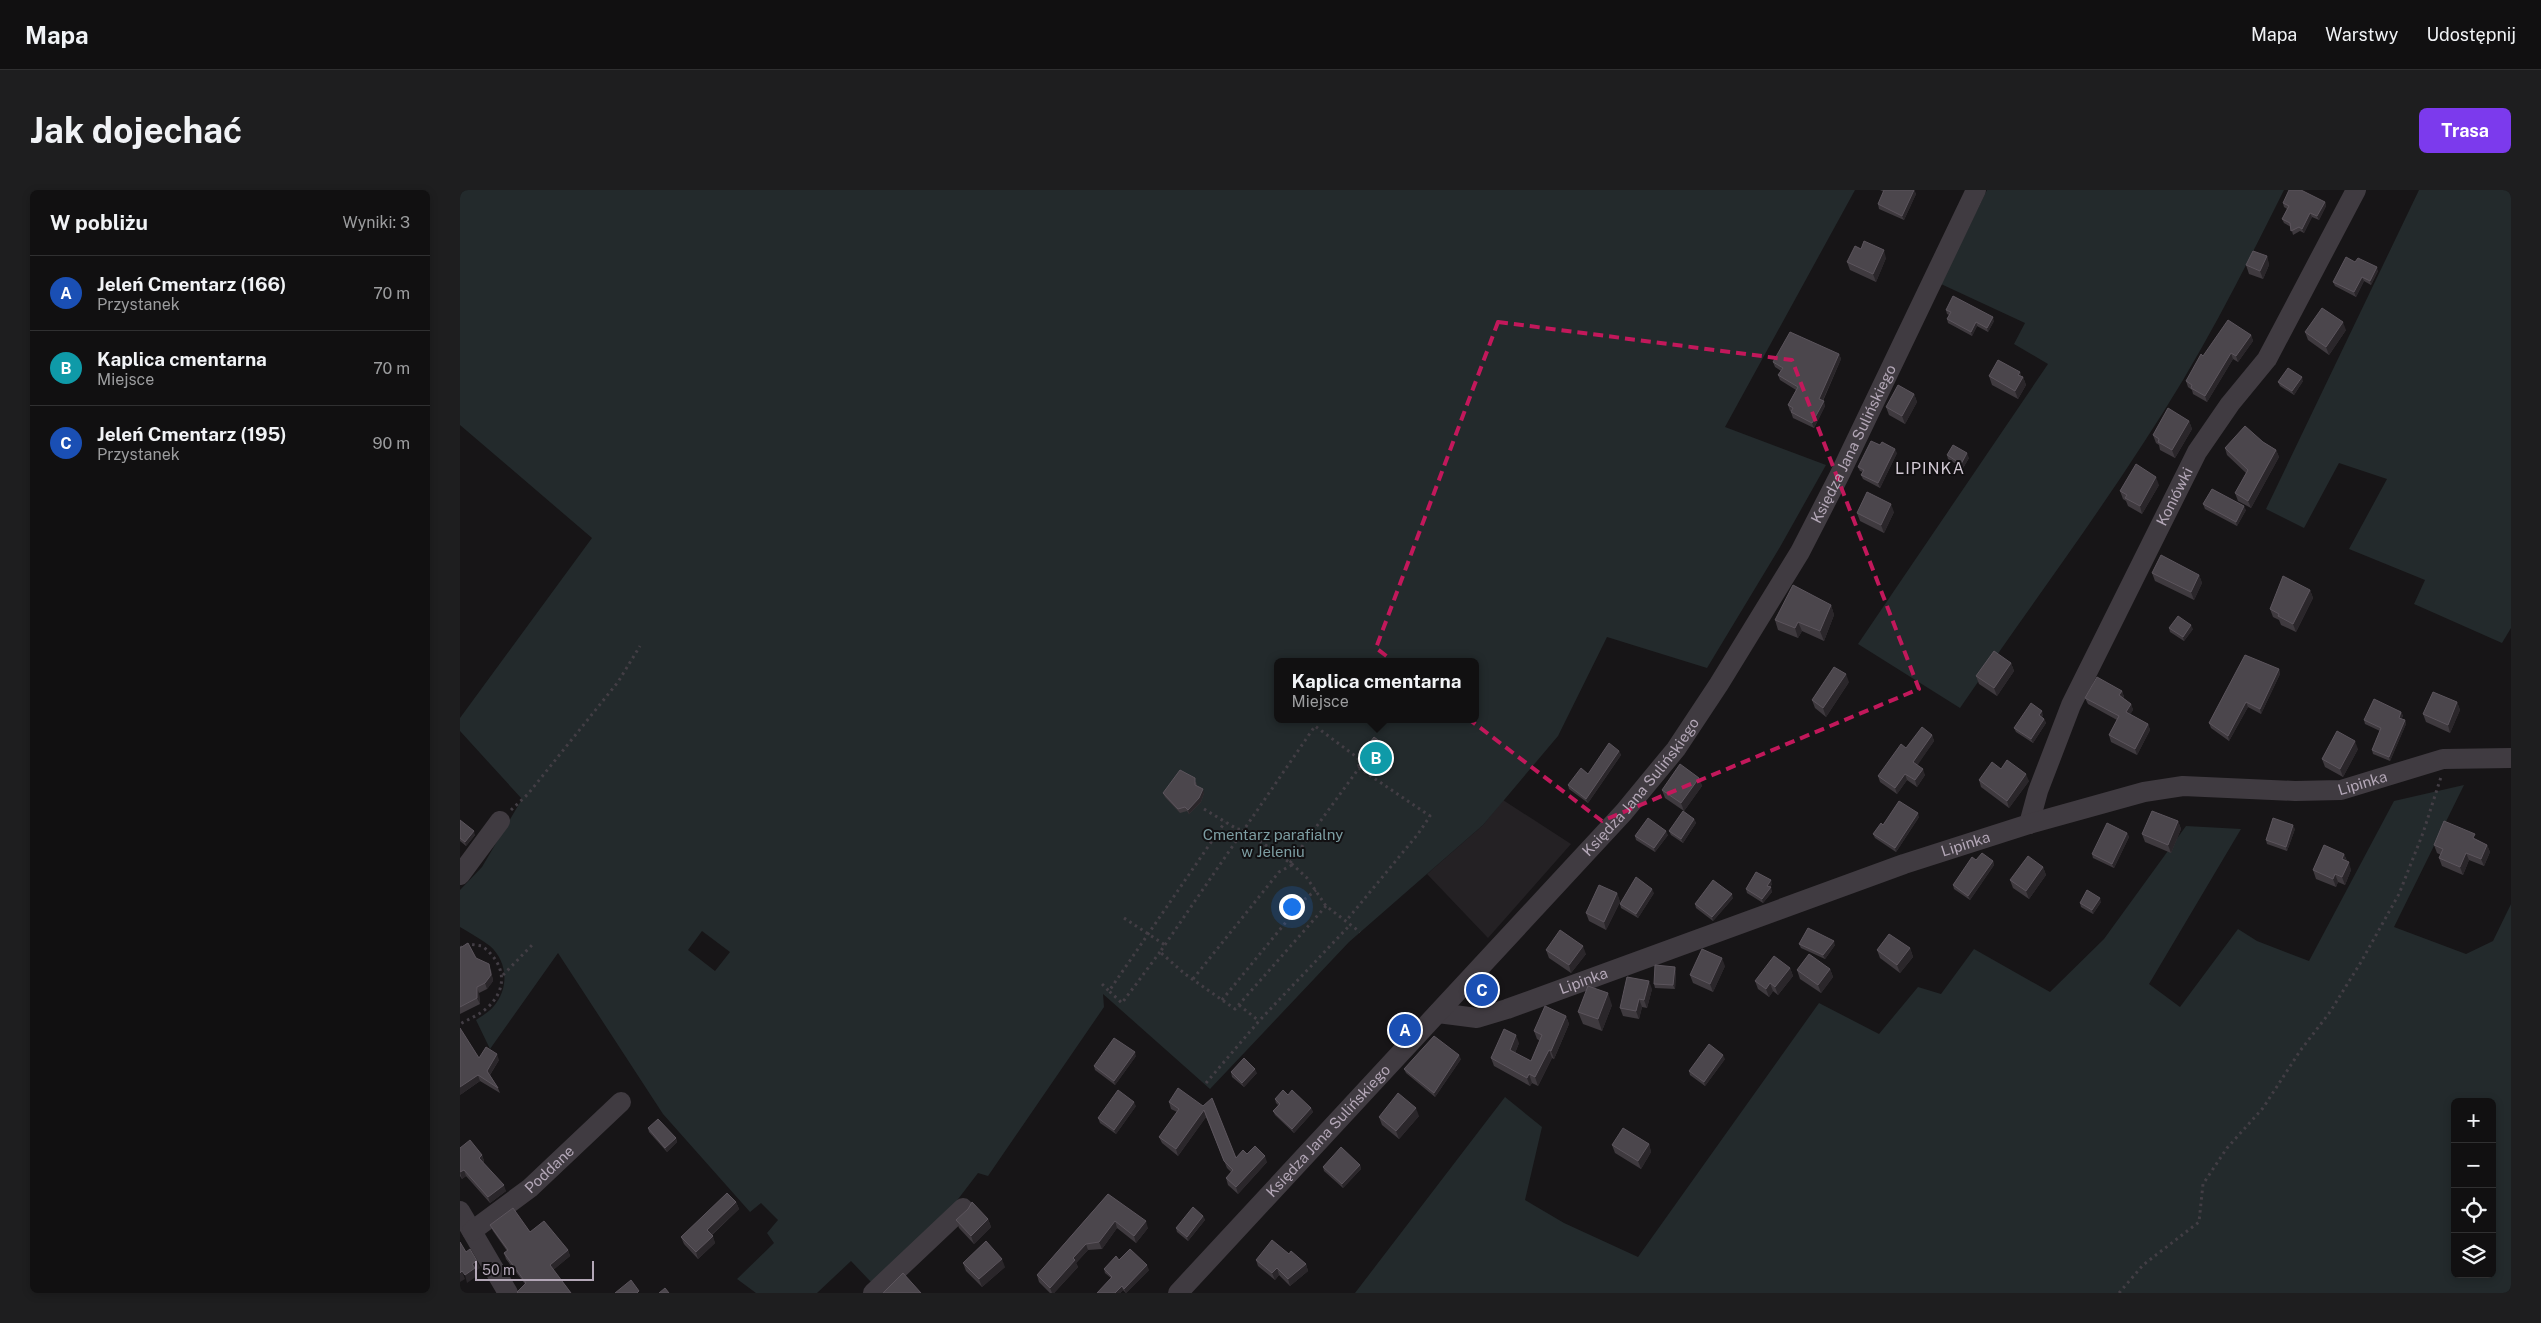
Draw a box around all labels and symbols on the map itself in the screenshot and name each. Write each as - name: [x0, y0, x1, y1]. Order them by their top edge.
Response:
- street label: Księdza Jana Sulińskiego: [1807, 362, 1899, 526]
- district label: LIPINKA: [1895, 459, 1965, 478]
- street label: Koniówki: [2153, 465, 2196, 528]
- street label: Księdza Jana Sulińskiego: [1579, 714, 1702, 859]
- pin: B: [1360, 739, 1392, 777]
- street label: Lipinka: [2336, 768, 2389, 798]
- park label: Cmentarz parafialny w Jeleniu: [1203, 826, 1343, 860]
- street label: Lipinka: [1939, 828, 1992, 860]
- your location: [1279, 894, 1305, 920]
- street label: Lipinka: [1557, 964, 1610, 997]
- pin: C: [1466, 971, 1498, 1009]
- pin: A: [1389, 1011, 1421, 1049]
- street label: Księdza Jana Sulińskiego: [1262, 1061, 1393, 1200]
- street label: Poddane: [521, 1142, 577, 1196]
- scale bar: [475, 1258, 594, 1281]

